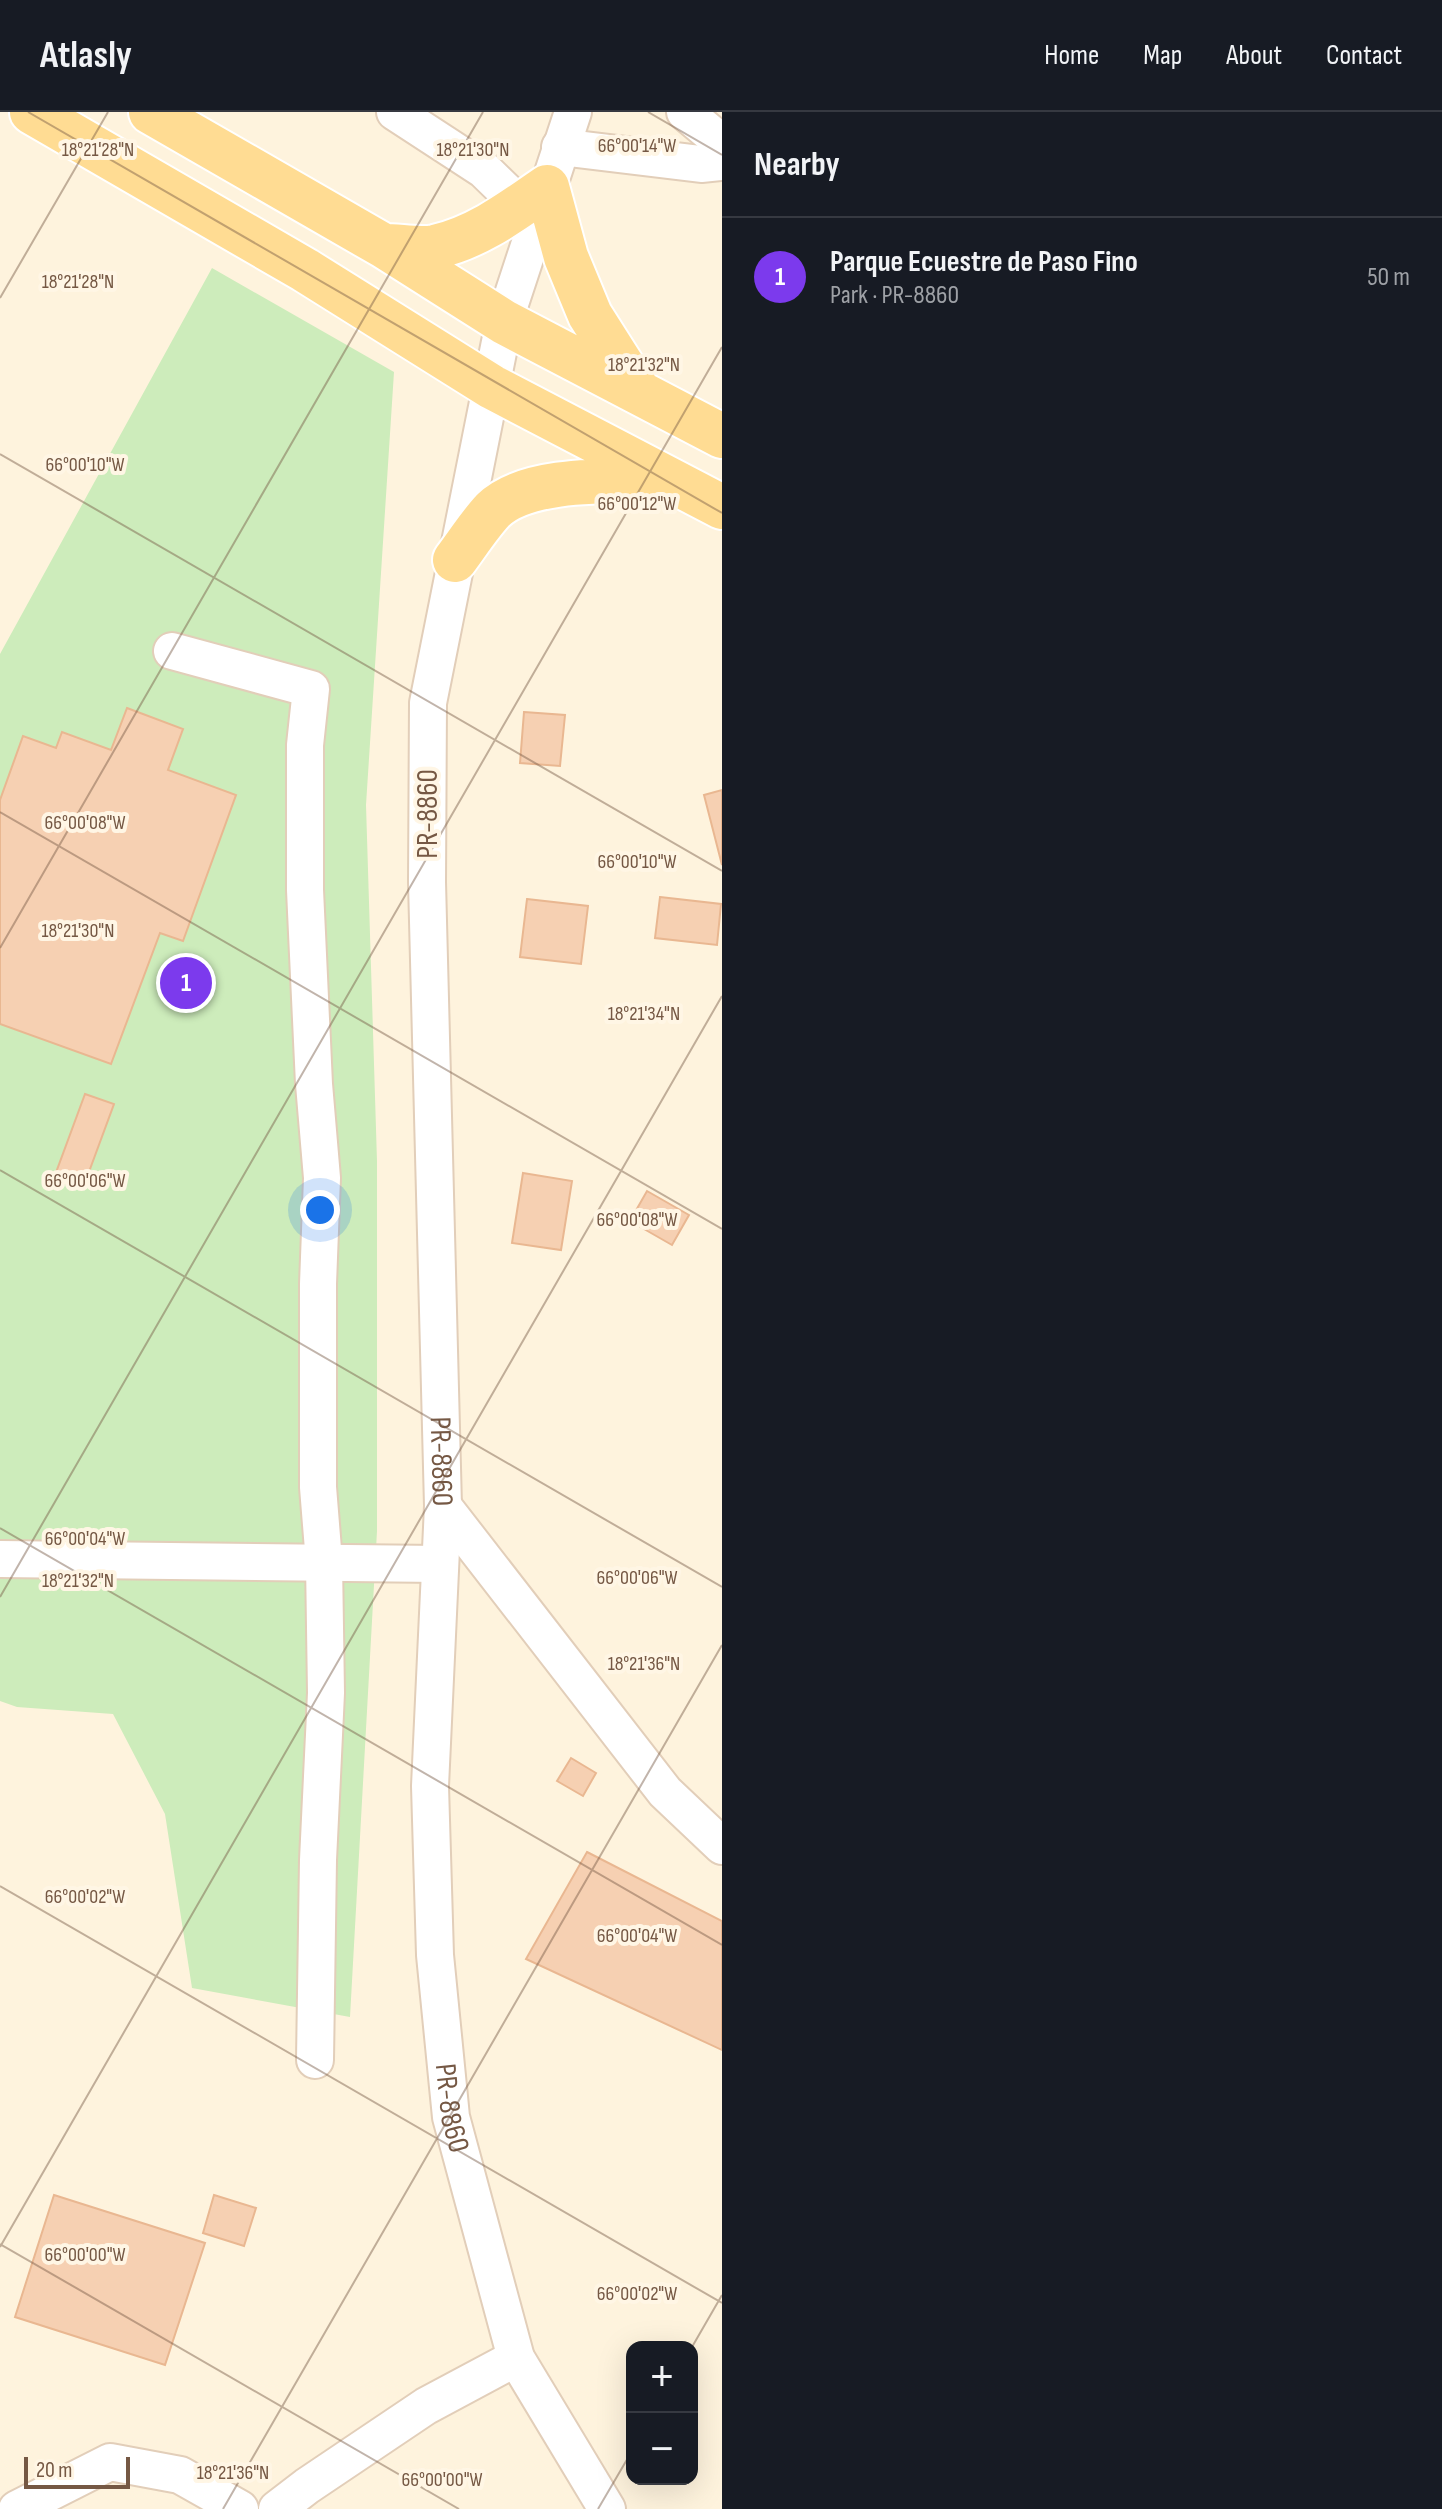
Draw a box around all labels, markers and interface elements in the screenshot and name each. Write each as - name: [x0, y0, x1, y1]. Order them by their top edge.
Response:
- text: Atlasly: [40, 33, 132, 78]
- text: Home: [1044, 39, 1099, 72]
- text: Map: [1143, 39, 1182, 72]
- text: About: [1226, 39, 1282, 72]
- text: Contact: [1326, 39, 1402, 72]
- text: 66°00'14"W: [598, 134, 676, 158]
- text: 18°21'28"N: [62, 138, 134, 162]
- text: 18°21'30"N: [437, 138, 509, 162]
- text: Nearby: [754, 144, 840, 185]
- text: Parque Ecuestre de Paso Fino: [830, 244, 1138, 280]
- text: 1: [775, 262, 785, 293]
- text: 50 m: [1367, 262, 1410, 293]
- text: 18°21'28"N: [42, 270, 114, 294]
- text: Park · PR-8860: [830, 280, 959, 311]
- text: 18°21'32"N: [608, 353, 680, 377]
- text: 66°00'10"W: [45, 453, 125, 477]
- text: 66°00'12"W: [598, 492, 676, 516]
- street label: PR-8860: [410, 769, 446, 859]
- text: 66°00'08"W: [45, 811, 125, 835]
- text: 66°00'10"W: [597, 850, 677, 874]
- text: 18°21'30"N: [42, 919, 114, 943]
- pin: 1: [160, 953, 212, 1013]
- text: 18°21'34"N: [608, 1002, 680, 1026]
- text: 66°00'06"W: [45, 1169, 126, 1193]
- your location: [300, 1190, 340, 1230]
- text: 66°00'08"W: [597, 1208, 677, 1232]
- street label: PR-8860: [422, 1416, 460, 1507]
- text: 66°00'04"W: [45, 1527, 125, 1551]
- text: 66°00'06"W: [597, 1566, 678, 1590]
- text: 18°21'32"N: [42, 1569, 114, 1593]
- text: 18°21'36"N: [608, 1652, 680, 1676]
- text: 66°00'02"W: [45, 1885, 125, 1909]
- text: 66°00'04"W: [597, 1924, 677, 1948]
- street label: PR-8860: [427, 2062, 477, 2157]
- text: 66°00'00"W: [44, 2243, 126, 2267]
- text: 66°00'02"W: [597, 2282, 677, 2306]
- map controls: [626, 2341, 698, 2485]
- button: +: [626, 2341, 698, 2413]
- button: −: [626, 2413, 698, 2485]
- scale bar: [24, 2453, 130, 2489]
- text: 20 m: [36, 2457, 73, 2484]
- text: 18°21'36"N: [197, 2461, 269, 2485]
- text: 66°00'00"W: [401, 2468, 483, 2492]

